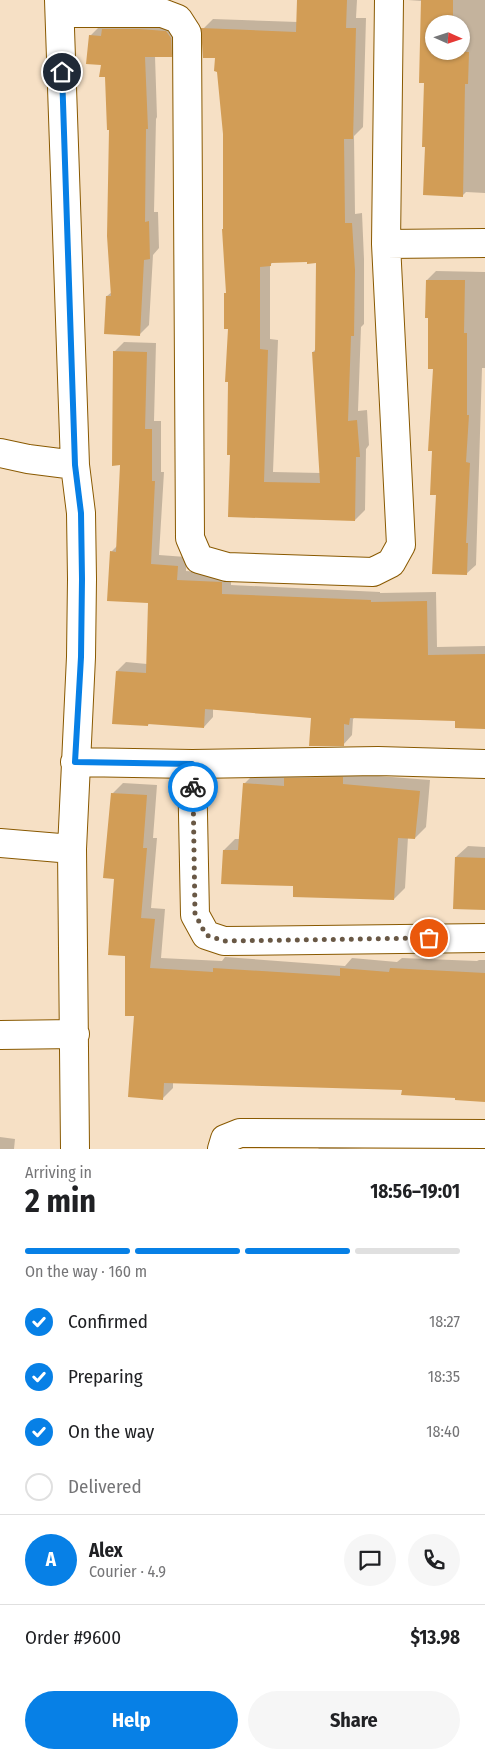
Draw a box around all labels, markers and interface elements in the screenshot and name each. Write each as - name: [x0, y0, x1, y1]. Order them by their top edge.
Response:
- north arrow: [425, 15, 470, 60]
- map controls: [425, 15, 470, 60]
- pin: [41, 51, 83, 93]
- icon: home: [48, 58, 76, 86]
- courier: [168, 762, 218, 812]
- icon: bike: [179, 773, 207, 801]
- pin: [408, 917, 450, 959]
- icon: bag: [415, 924, 443, 952]
- text: Arriving in: [25, 1163, 92, 1182]
- text: 18:56–19:01: [370, 1180, 460, 1203]
- text: 2 min: [25, 1182, 96, 1220]
- text: On the way · 160 m: [25, 1262, 147, 1281]
- icon: check: [25, 1308, 53, 1336]
- text: Confirmed: [68, 1310, 148, 1333]
- text: 18:27: [429, 1312, 460, 1331]
- icon: check: [25, 1363, 53, 1391]
- text: Preparing: [68, 1365, 143, 1388]
- text: 18:35: [428, 1367, 460, 1386]
- icon: check: [25, 1418, 53, 1446]
- text: On the way: [68, 1420, 154, 1443]
- text: 18:40: [426, 1422, 460, 1441]
- text: Delivered: [68, 1475, 142, 1498]
- button: chat: [344, 1534, 396, 1586]
- button: phone: [408, 1534, 460, 1586]
- text: Alex: [89, 1539, 123, 1562]
- text: A: [46, 1548, 56, 1571]
- text: Courier · 4.9: [89, 1562, 166, 1581]
- text: Order #9600: [25, 1626, 121, 1649]
- text: $13.98: [410, 1626, 460, 1649]
- button: Help: [25, 1691, 238, 1749]
- button: Share: [248, 1691, 460, 1749]

